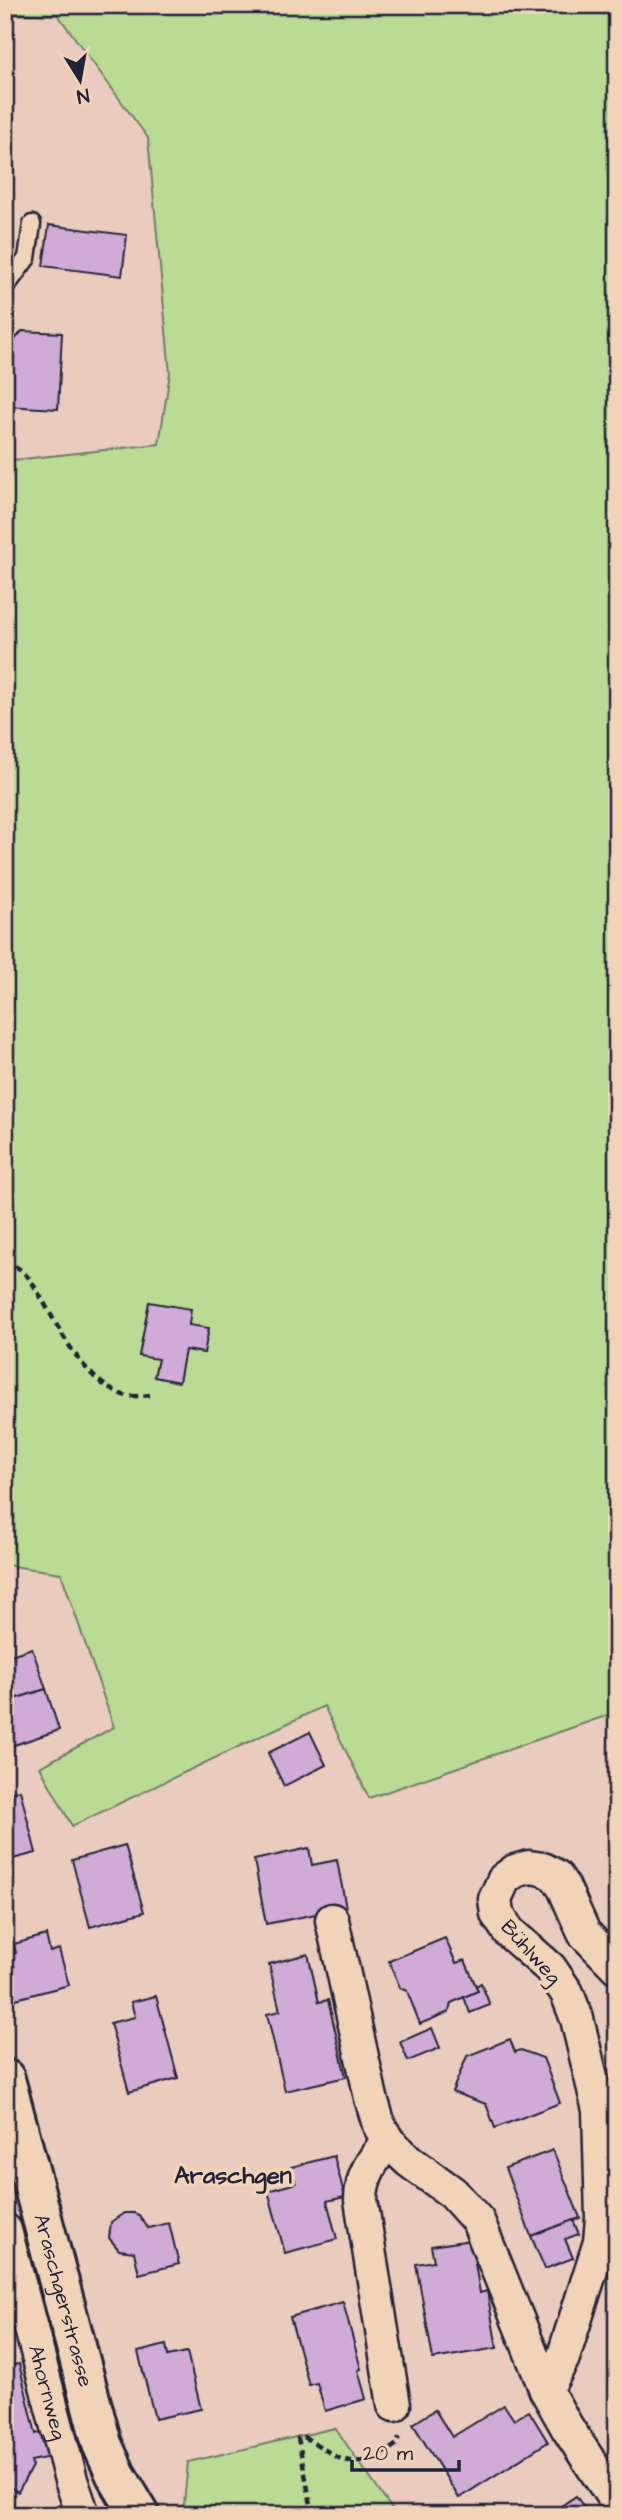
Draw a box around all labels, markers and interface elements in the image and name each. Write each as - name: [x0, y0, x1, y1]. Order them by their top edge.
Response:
- north arrow: [46, 46, 116, 116]
- text: N: [74, 81, 91, 110]
- street label: Bühlweg: [492, 1913, 568, 1992]
- district label: Araschgen: [174, 2159, 292, 2194]
- street label: Araschgerstrasse: [27, 2211, 101, 2390]
- street label: Ahornweg: [21, 2342, 74, 2444]
- scale bar: [352, 2429, 459, 2473]
- text: 20 m: [363, 2439, 414, 2468]

